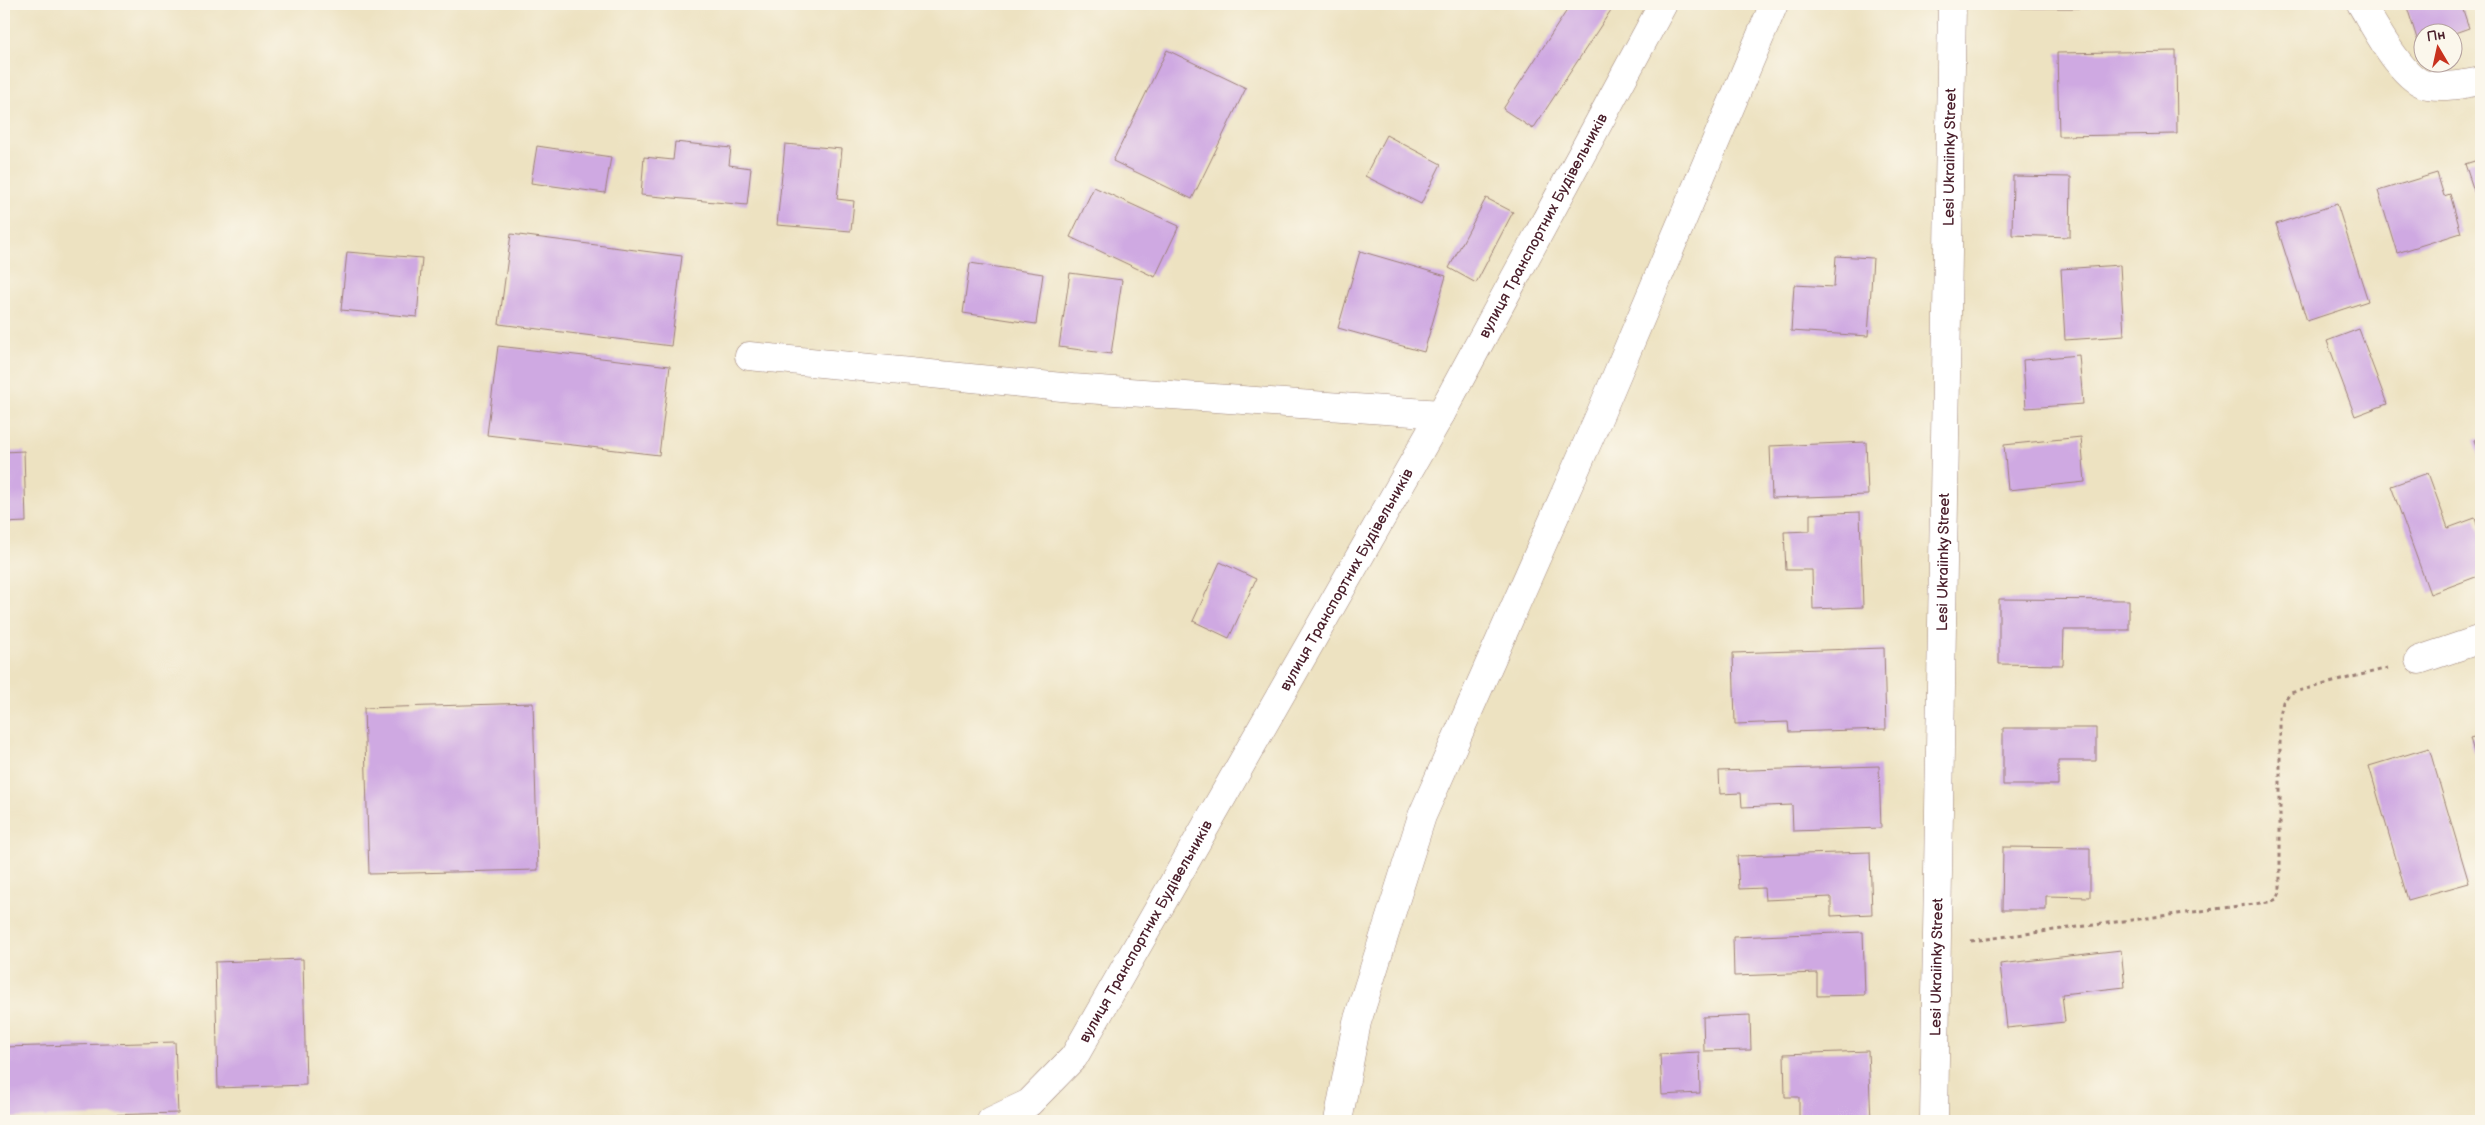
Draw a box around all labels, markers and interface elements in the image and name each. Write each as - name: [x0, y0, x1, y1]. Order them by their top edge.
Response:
- north arrow: [2412, 22, 2462, 72]
- text: Пн: [2425, 26, 2447, 46]
- street label: Lesi Ukraiinky Street: [1939, 88, 1961, 226]
- street label: вулиця Транспортних Будівельників: [1475, 110, 1612, 342]
- street label: вулиця Транспортних Будівельників: [1276, 465, 1418, 695]
- street label: Lesi Ukraiinky Street: [1933, 493, 1954, 631]
- street label: вулиця Транспортних Будівельників: [1075, 817, 1217, 1046]
- street label: Lesi Ukraiinky Street: [1926, 897, 1948, 1036]

